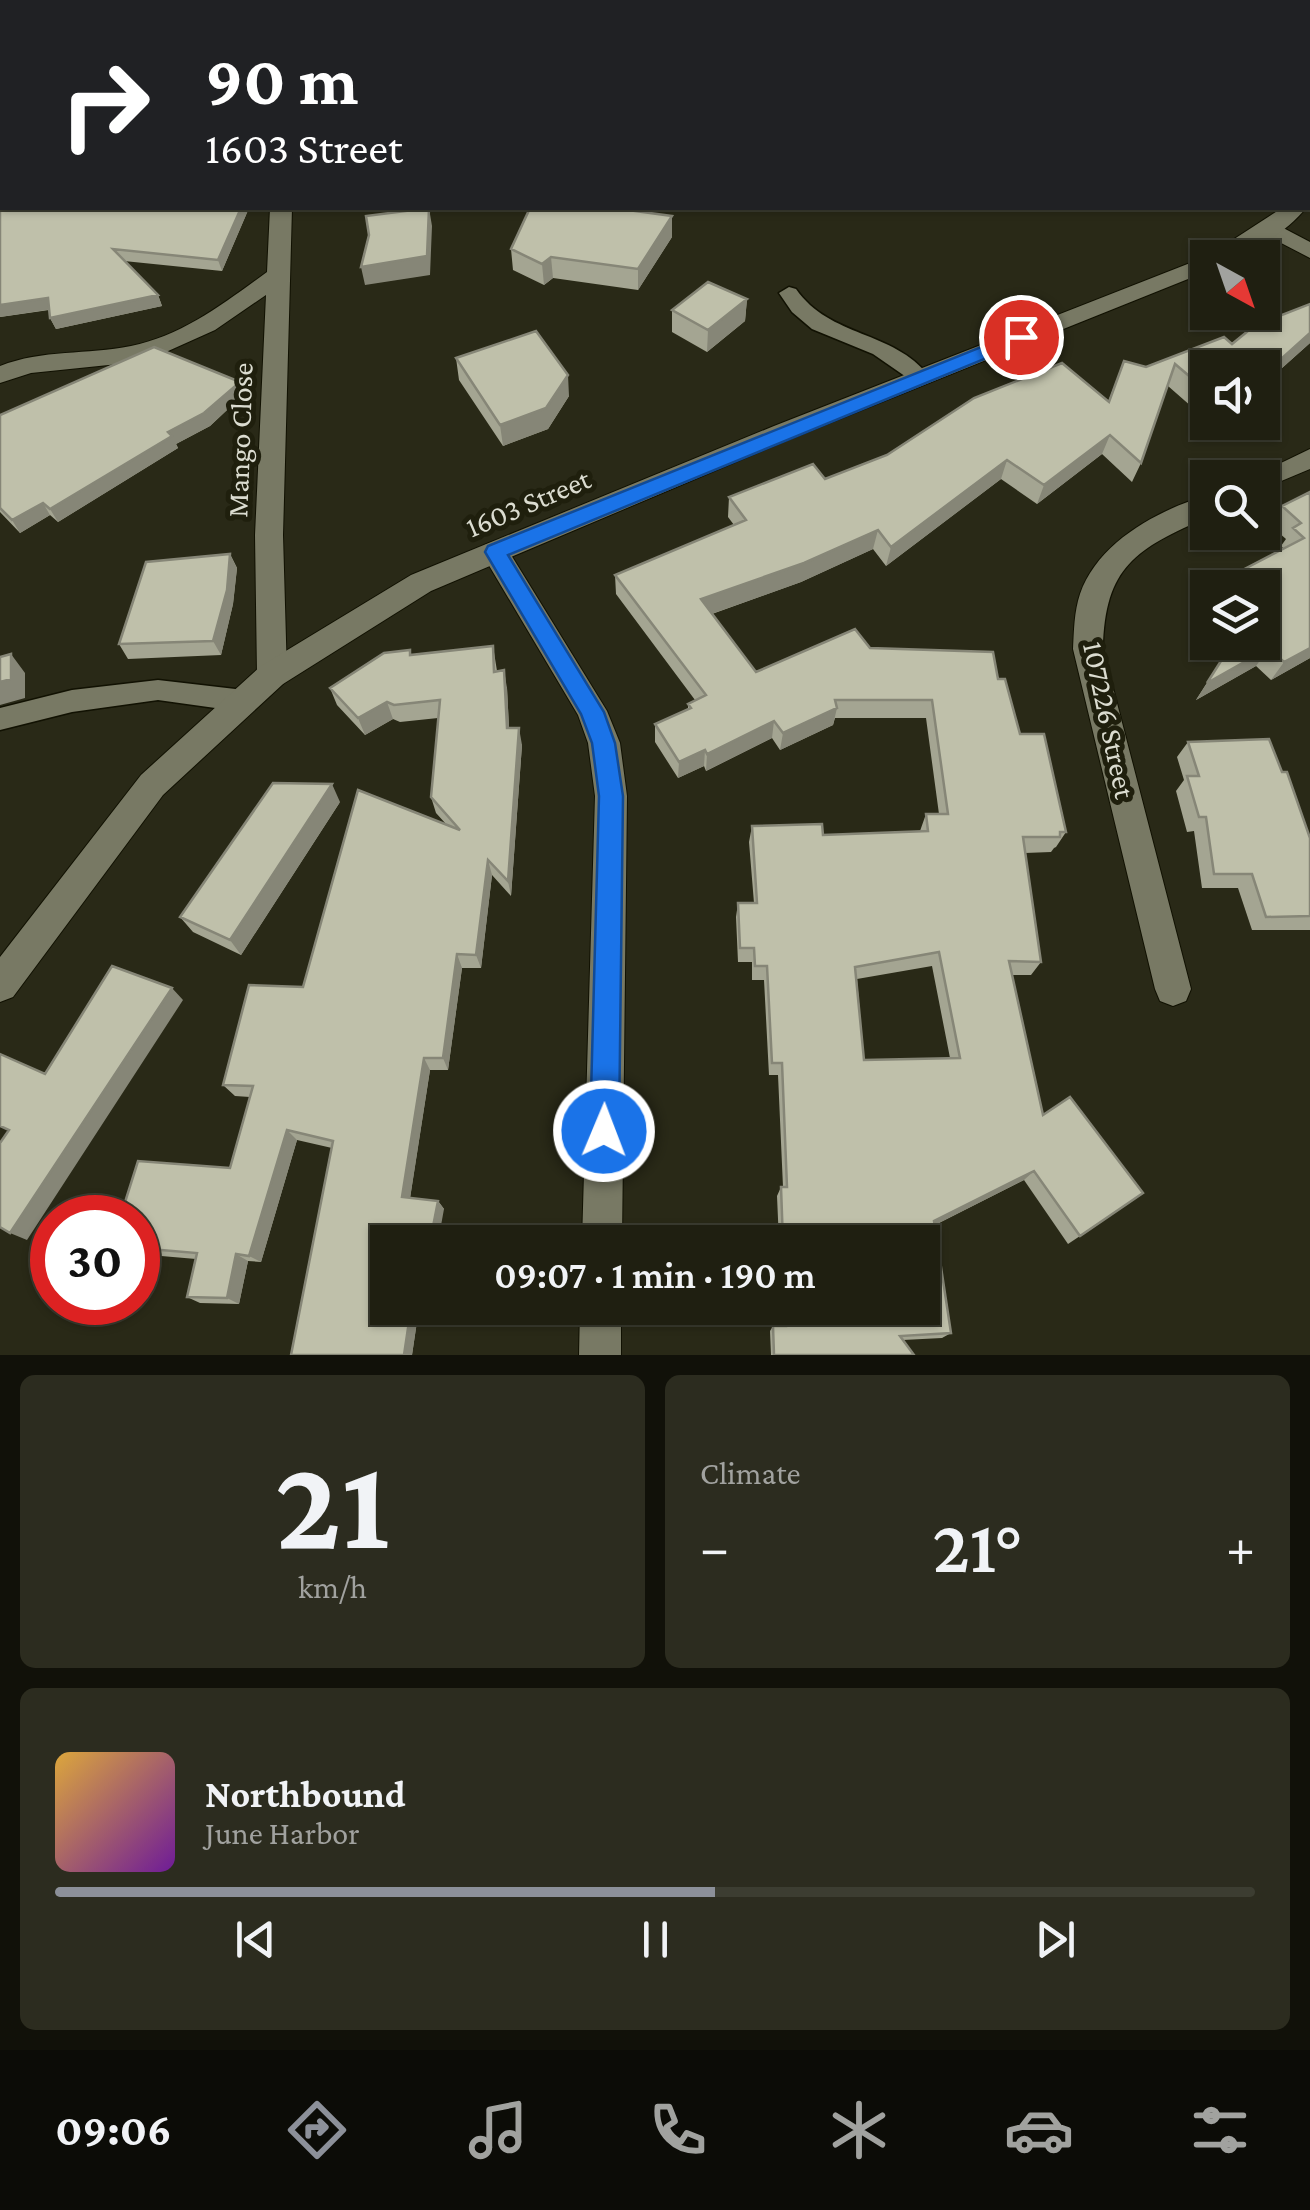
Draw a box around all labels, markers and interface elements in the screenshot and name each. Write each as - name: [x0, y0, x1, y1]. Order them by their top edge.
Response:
- icon: right: [40, 40, 170, 170]
- text: 90 m: [205, 41, 358, 119]
- text: 1603 Street: [205, 123, 403, 173]
- north arrow: [1190, 240, 1280, 330]
- map controls: [1190, 240, 1280, 660]
- pin: [979, 295, 1064, 380]
- icon: arrive: [994, 310, 1049, 365]
- button: sound: [1190, 350, 1280, 440]
- street label: Mango Close: [220, 362, 260, 518]
- button: search: [1190, 460, 1280, 550]
- street label: 1603 Street: [461, 461, 596, 544]
- button: layers: [1190, 570, 1280, 660]
- street label: 107226 Street: [1077, 638, 1142, 802]
- position arrow: [552, 1079, 656, 1183]
- speed limit sign: 30: [30, 1195, 160, 1325]
- text: 09:07 · 1 min · 190 m: [494, 1254, 816, 1296]
- text: 21: [275, 1431, 390, 1576]
- text: Climate: [700, 1455, 801, 1491]
- text: 21°: [932, 1505, 1023, 1588]
- text: −: [700, 1517, 729, 1578]
- text: +: [1226, 1517, 1255, 1578]
- text: km/h: [298, 1569, 367, 1605]
- text: Northbound: [205, 1773, 406, 1815]
- text: June Harbor: [205, 1815, 360, 1851]
- icon: previous: [228, 1912, 283, 1967]
- icon: pause: [628, 1912, 683, 1967]
- icon: next: [1028, 1912, 1083, 1967]
- icon: directions: [282, 2095, 352, 2165]
- icon: music: [463, 2095, 533, 2165]
- icon: phone: [643, 2095, 713, 2165]
- icon: climate: [824, 2095, 894, 2165]
- icon: car: [1004, 2095, 1074, 2165]
- icon: filters: [1185, 2095, 1255, 2165]
- text: 09:06: [55, 2105, 172, 2155]

